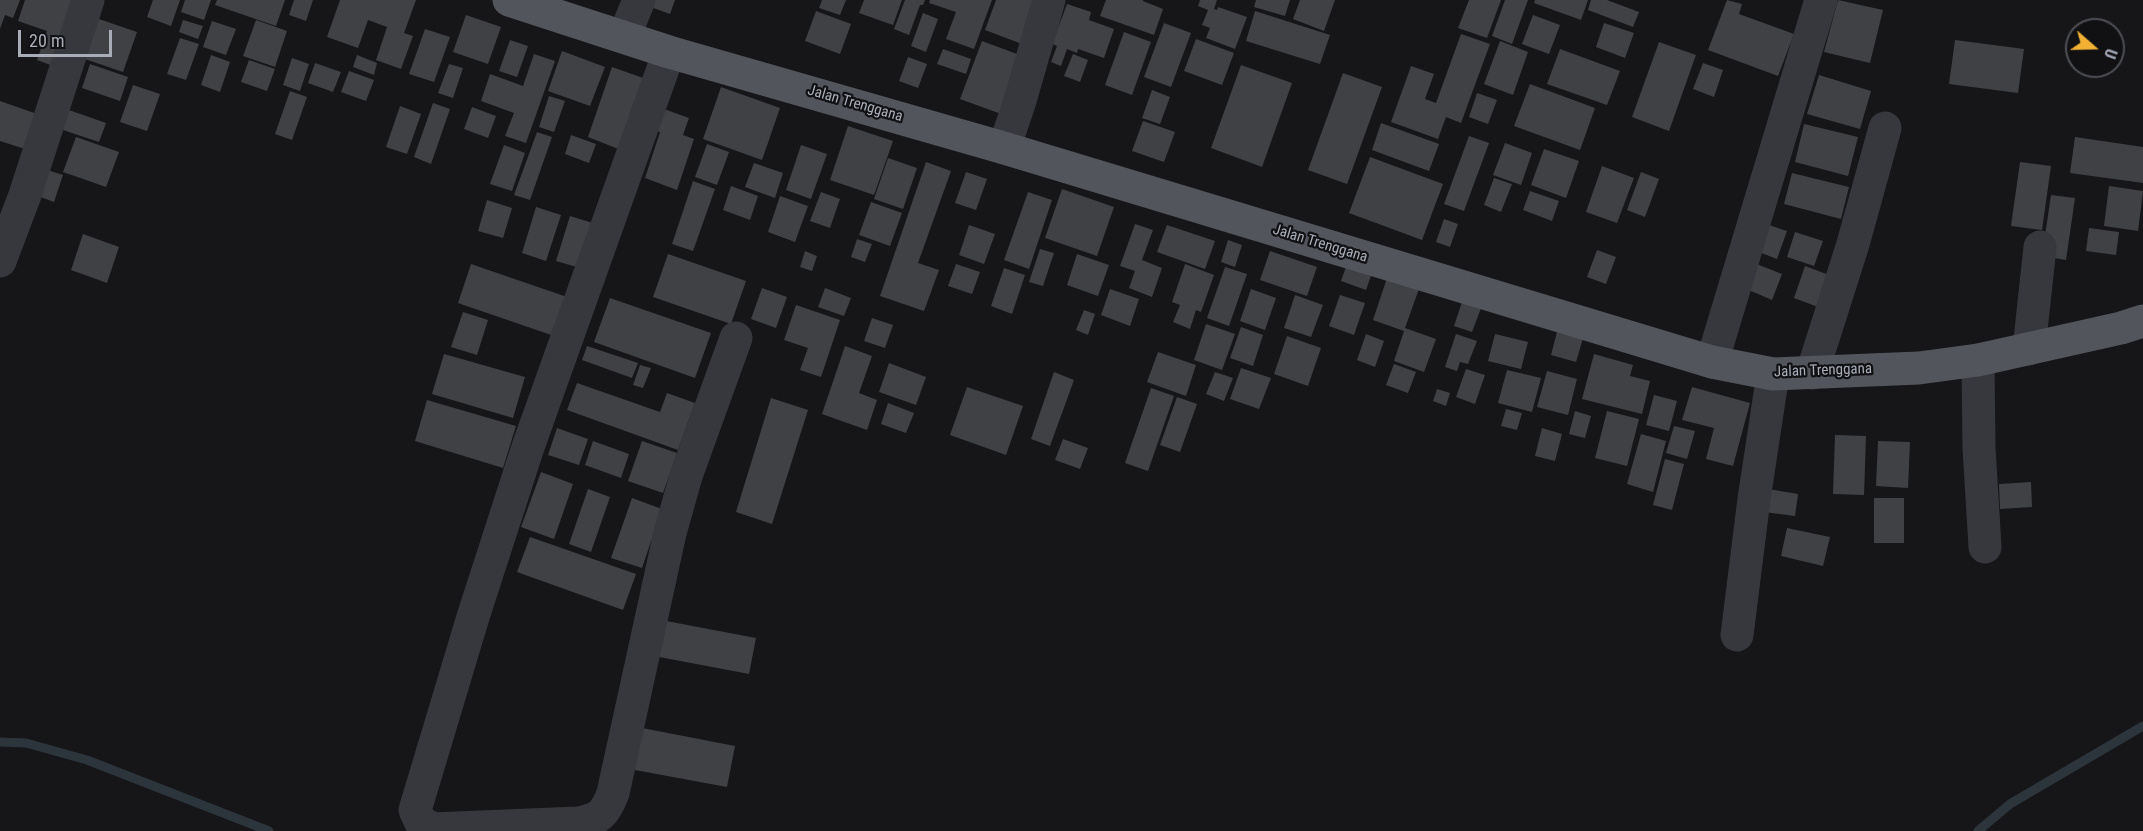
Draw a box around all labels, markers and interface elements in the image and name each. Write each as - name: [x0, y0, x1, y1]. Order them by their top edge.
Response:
- scale bar: [21, 18, 116, 56]
- north arrow: [2065, 18, 2125, 78]
- text: 20 m: [29, 30, 64, 51]
- text: U: [2100, 46, 2121, 61]
- street label: Jalan Trenggana: [805, 82, 905, 126]
- street label: Jalan Trenggana: [1270, 221, 1370, 267]
- street label: Jalan Trenggana: [1774, 360, 1872, 382]

